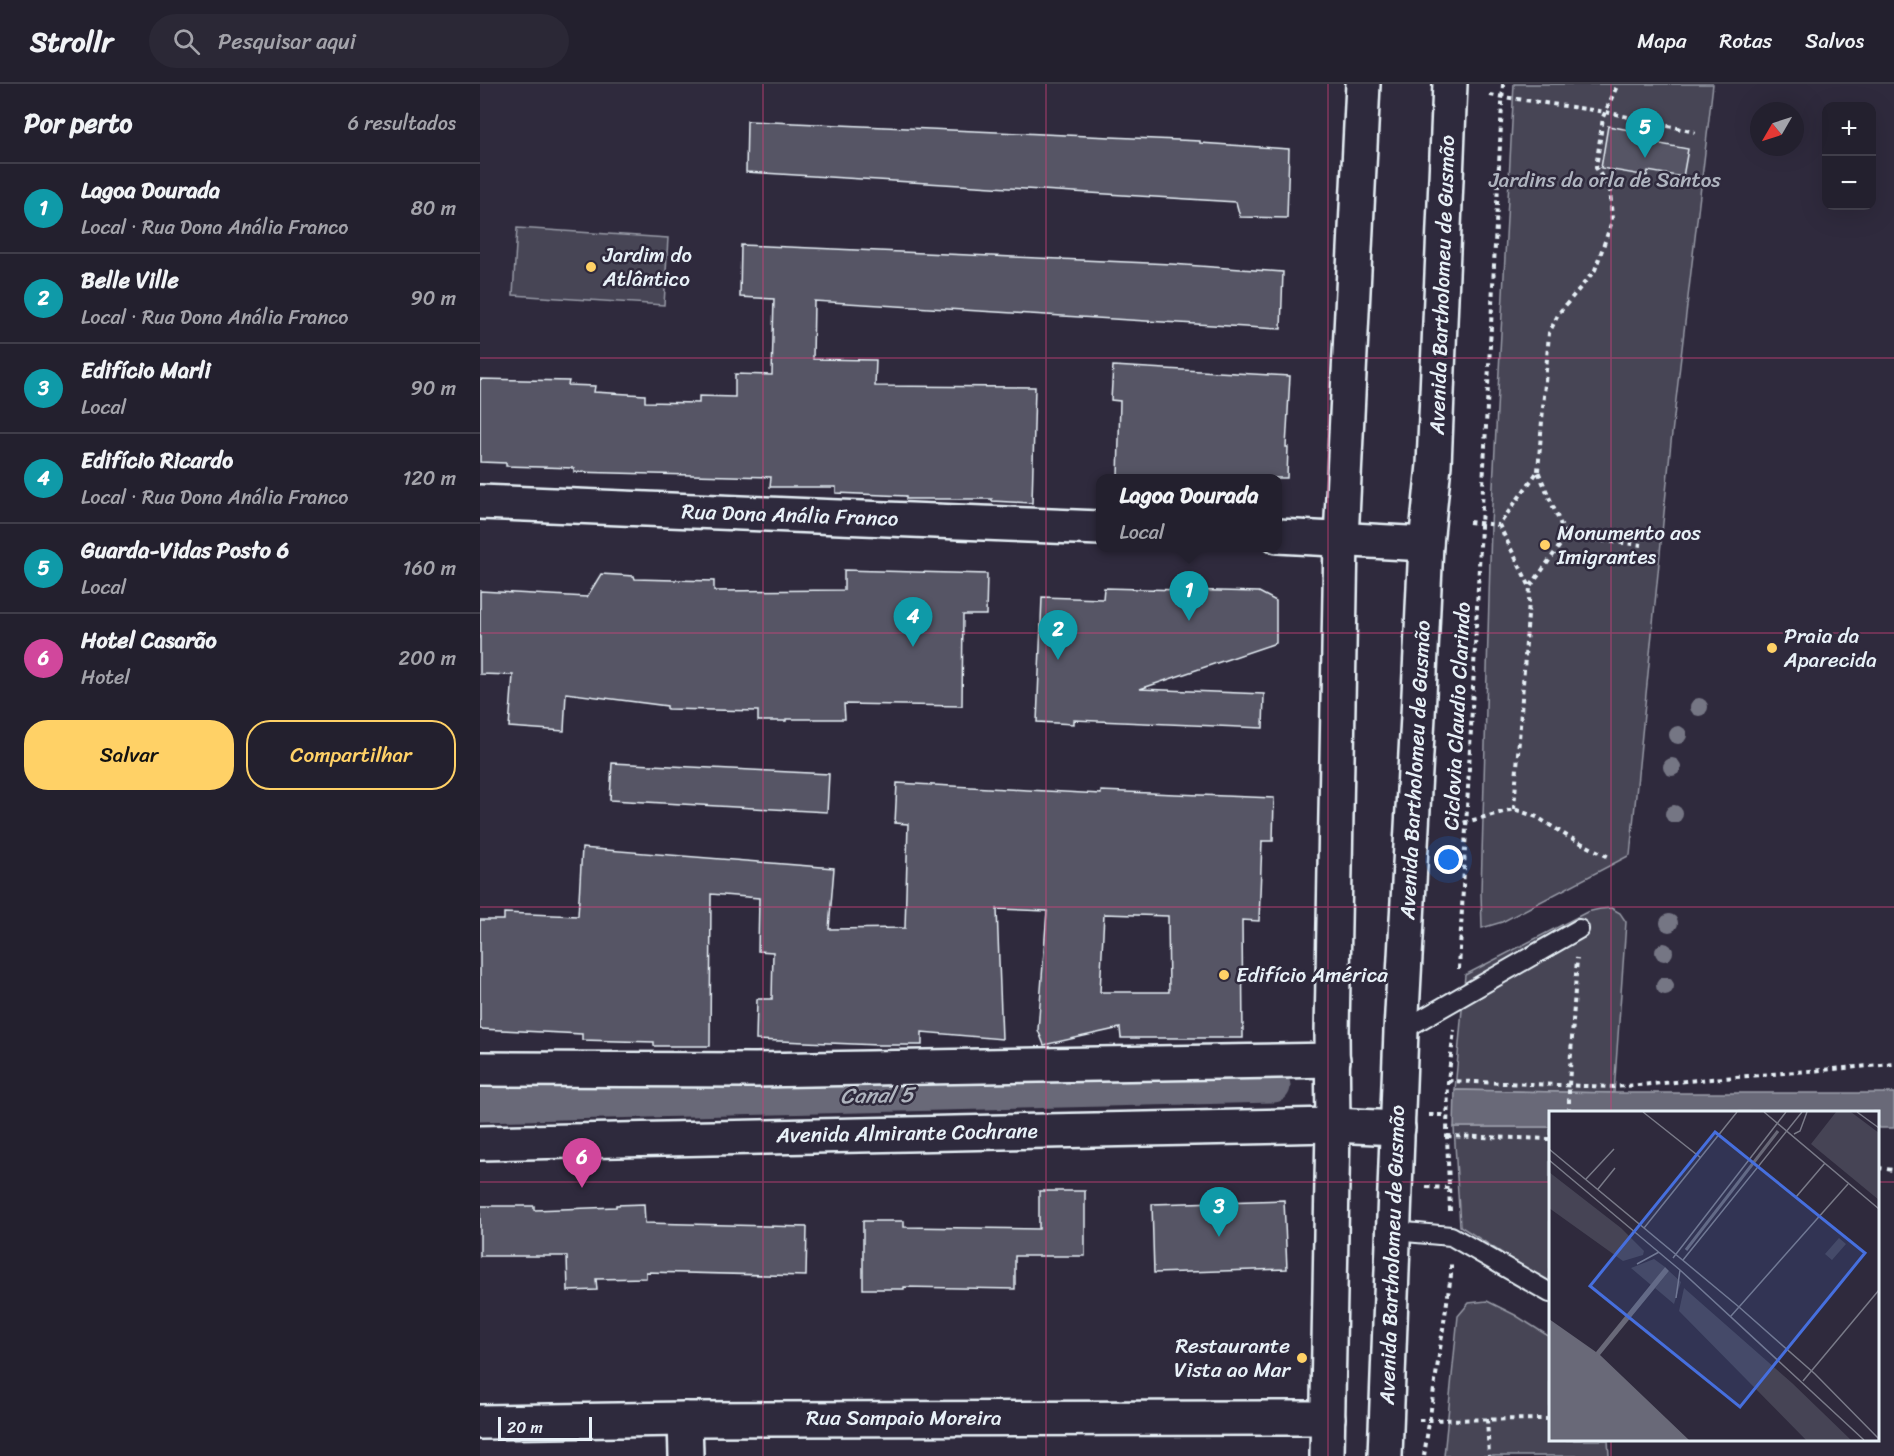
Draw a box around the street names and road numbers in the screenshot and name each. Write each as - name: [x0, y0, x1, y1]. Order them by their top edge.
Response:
- street label: Avenida Bartholomeu de Gusmão: [1418, 134, 1466, 436]
- street label: Rua Dona Anália Franco: [681, 492, 899, 538]
- street label: Ciclovia Claudio Clarindo: [1432, 601, 1482, 831]
- street label: Avenida Bartholomeu de Gusmão: [1388, 619, 1442, 922]
- street label: Avenida Bartholomeu de Gusmão: [1368, 1104, 1416, 1406]
- street label: Avenida Almirante Cochrane: [775, 1112, 1038, 1154]
- street label: Rua Sampaio Moreira: [806, 1399, 1002, 1437]

